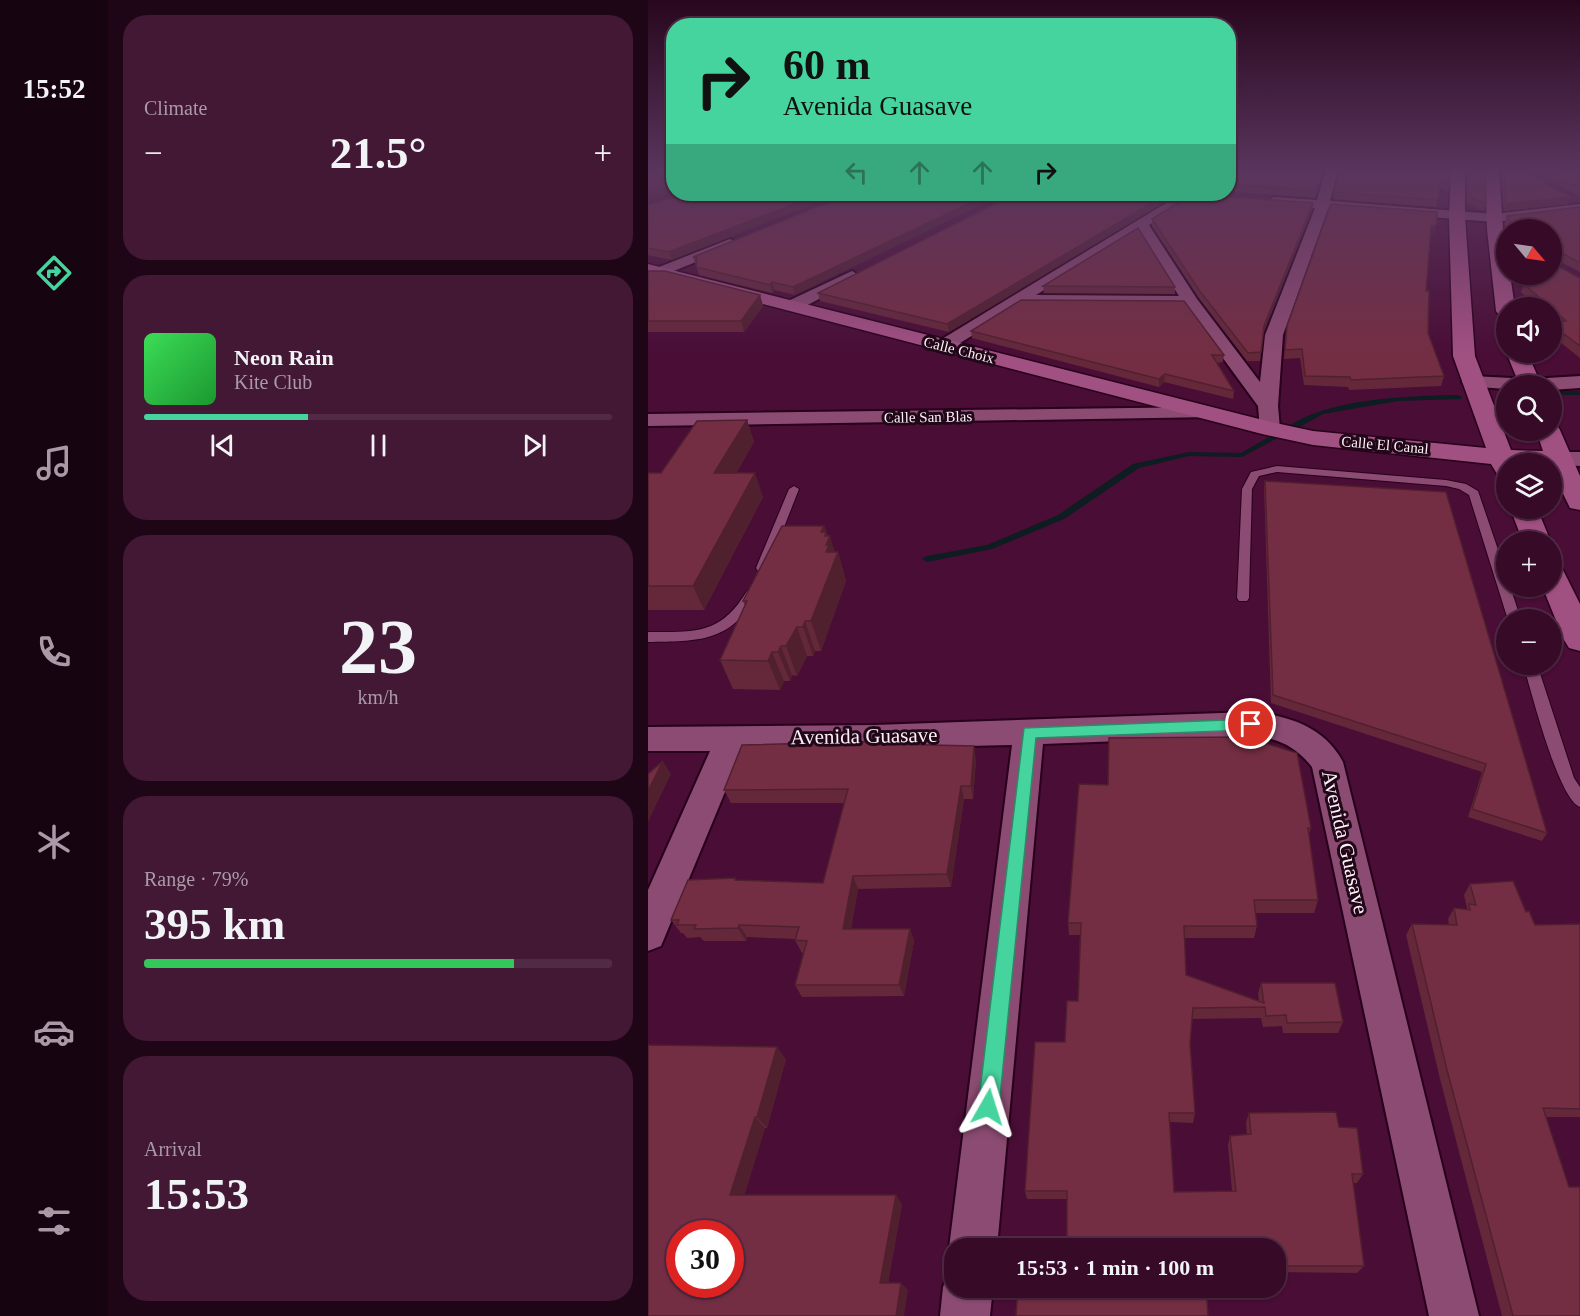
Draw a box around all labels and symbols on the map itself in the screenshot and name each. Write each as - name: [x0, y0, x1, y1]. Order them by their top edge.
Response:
- north arrow: [1496, 219, 1562, 285]
- street label: Calle Choix: [922, 334, 996, 367]
- street label: Calle San Blas: [884, 408, 972, 426]
- street label: Calle El Canal: [1341, 433, 1429, 457]
- pin: [1225, 698, 1276, 749]
- street label: Avenida Guasave: [790, 723, 938, 749]
- street label: Avenida Guasave: [1317, 768, 1373, 916]
- position arrow: [956, 1075, 1020, 1139]
- speed limit sign: 30: [666, 1220, 744, 1298]

